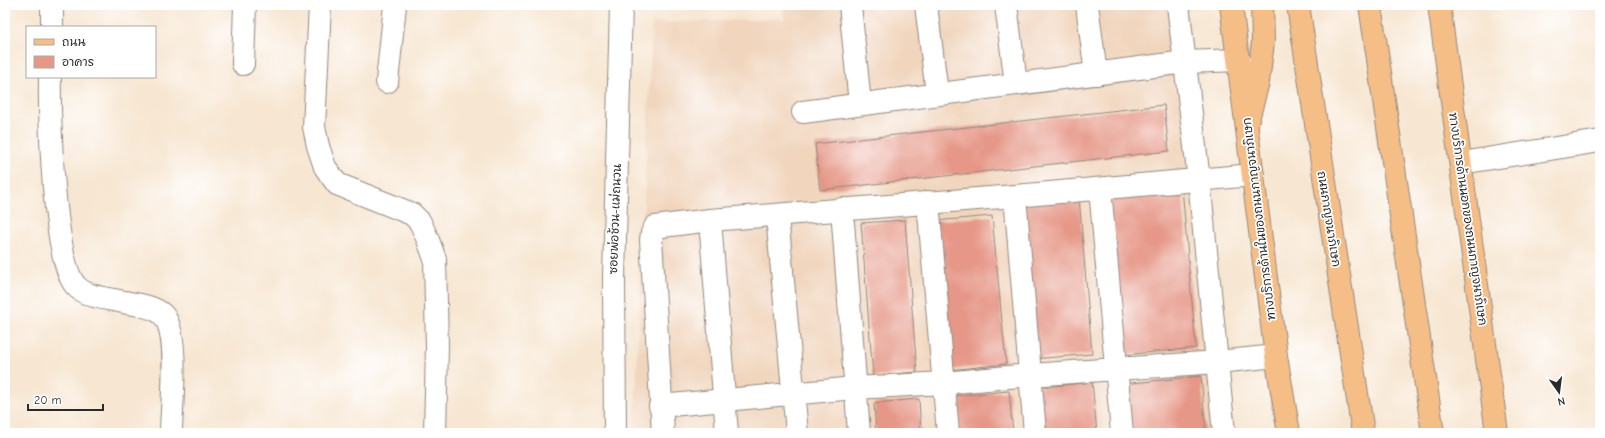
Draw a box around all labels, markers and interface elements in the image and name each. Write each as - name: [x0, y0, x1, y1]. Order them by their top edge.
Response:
- legend: [26, 26, 156, 78]
- text: ถนน: [62, 35, 86, 49]
- text: อาคาร: [62, 55, 94, 69]
- street label: ทางบริการด้านนอกของถนนกาญจนาภิเษก: [1446, 112, 1490, 326]
- street label: ทางบริการด้านในของถนนกาญจนาภิเษก: [1239, 117, 1278, 321]
- street label: ซอยพ่อช้วน-แม่ถนวน: [605, 163, 624, 274]
- street label: ถนนกาญจนาภิเษก: [1315, 170, 1343, 268]
- north arrow: [1539, 372, 1579, 412]
- scale bar: [28, 386, 103, 412]
- text: 20 m: [34, 393, 62, 407]
- text: N: [1556, 394, 1566, 408]

